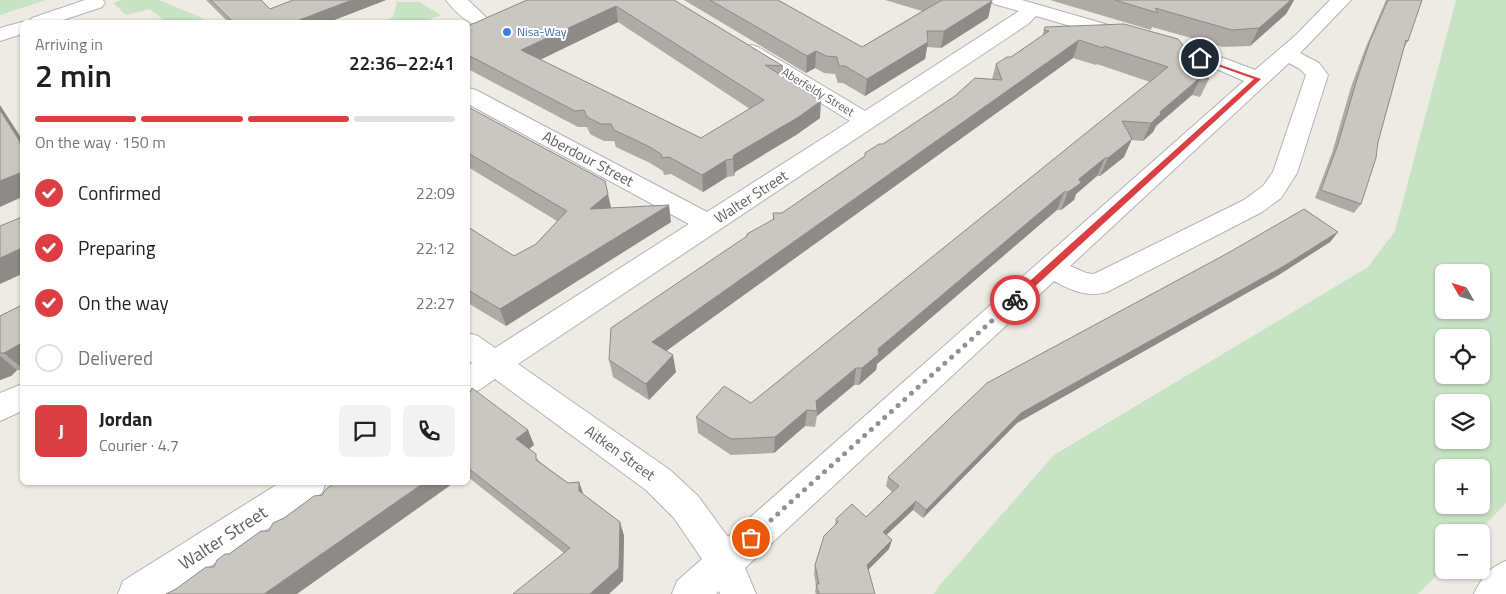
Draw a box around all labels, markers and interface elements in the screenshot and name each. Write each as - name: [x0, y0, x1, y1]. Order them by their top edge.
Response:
- place label: Nisa-Way: [517, 22, 567, 41]
- marker: Nisa-Way: [501, 26, 513, 38]
- text: Arriving in: [35, 32, 103, 56]
- pin: [1179, 37, 1221, 79]
- icon: home: [1186, 44, 1214, 72]
- text: 22:36–22:41: [349, 48, 455, 77]
- text: 2 min: [35, 51, 112, 99]
- street label: Aberfeldy Street: [778, 62, 859, 121]
- street label: Aberdour Street: [539, 125, 639, 193]
- text: On the way · 150 m: [35, 130, 166, 154]
- street label: Walter Street: [709, 164, 793, 229]
- text: Confirmed: [78, 178, 161, 207]
- icon: check: [35, 179, 63, 207]
- text: 22:09: [416, 181, 455, 205]
- text: Preparing: [78, 233, 155, 262]
- icon: check: [35, 234, 63, 262]
- text: 22:12: [416, 236, 455, 260]
- north arrow: [1435, 264, 1490, 319]
- map controls: [1435, 264, 1490, 579]
- courier: [990, 275, 1040, 325]
- icon: bike: [1001, 286, 1029, 314]
- text: On the way: [78, 288, 169, 317]
- icon: check: [35, 289, 63, 317]
- text: 22:27: [416, 291, 455, 315]
- button: locate: [1435, 329, 1490, 384]
- text: Delivered: [78, 343, 153, 372]
- button: layers: [1435, 394, 1490, 449]
- text: Jordan: [99, 404, 152, 433]
- button: chat: [339, 405, 391, 457]
- button: phone: [403, 405, 455, 457]
- text: J: [58, 416, 64, 445]
- street label: Aitken Street: [580, 419, 661, 486]
- text: Courier · 4.7: [99, 433, 179, 457]
- button: +: [1435, 459, 1490, 514]
- street label: Walter Street: [173, 498, 273, 576]
- pin: [730, 517, 772, 559]
- icon: bag: [737, 524, 765, 552]
- button: −: [1435, 524, 1490, 579]

